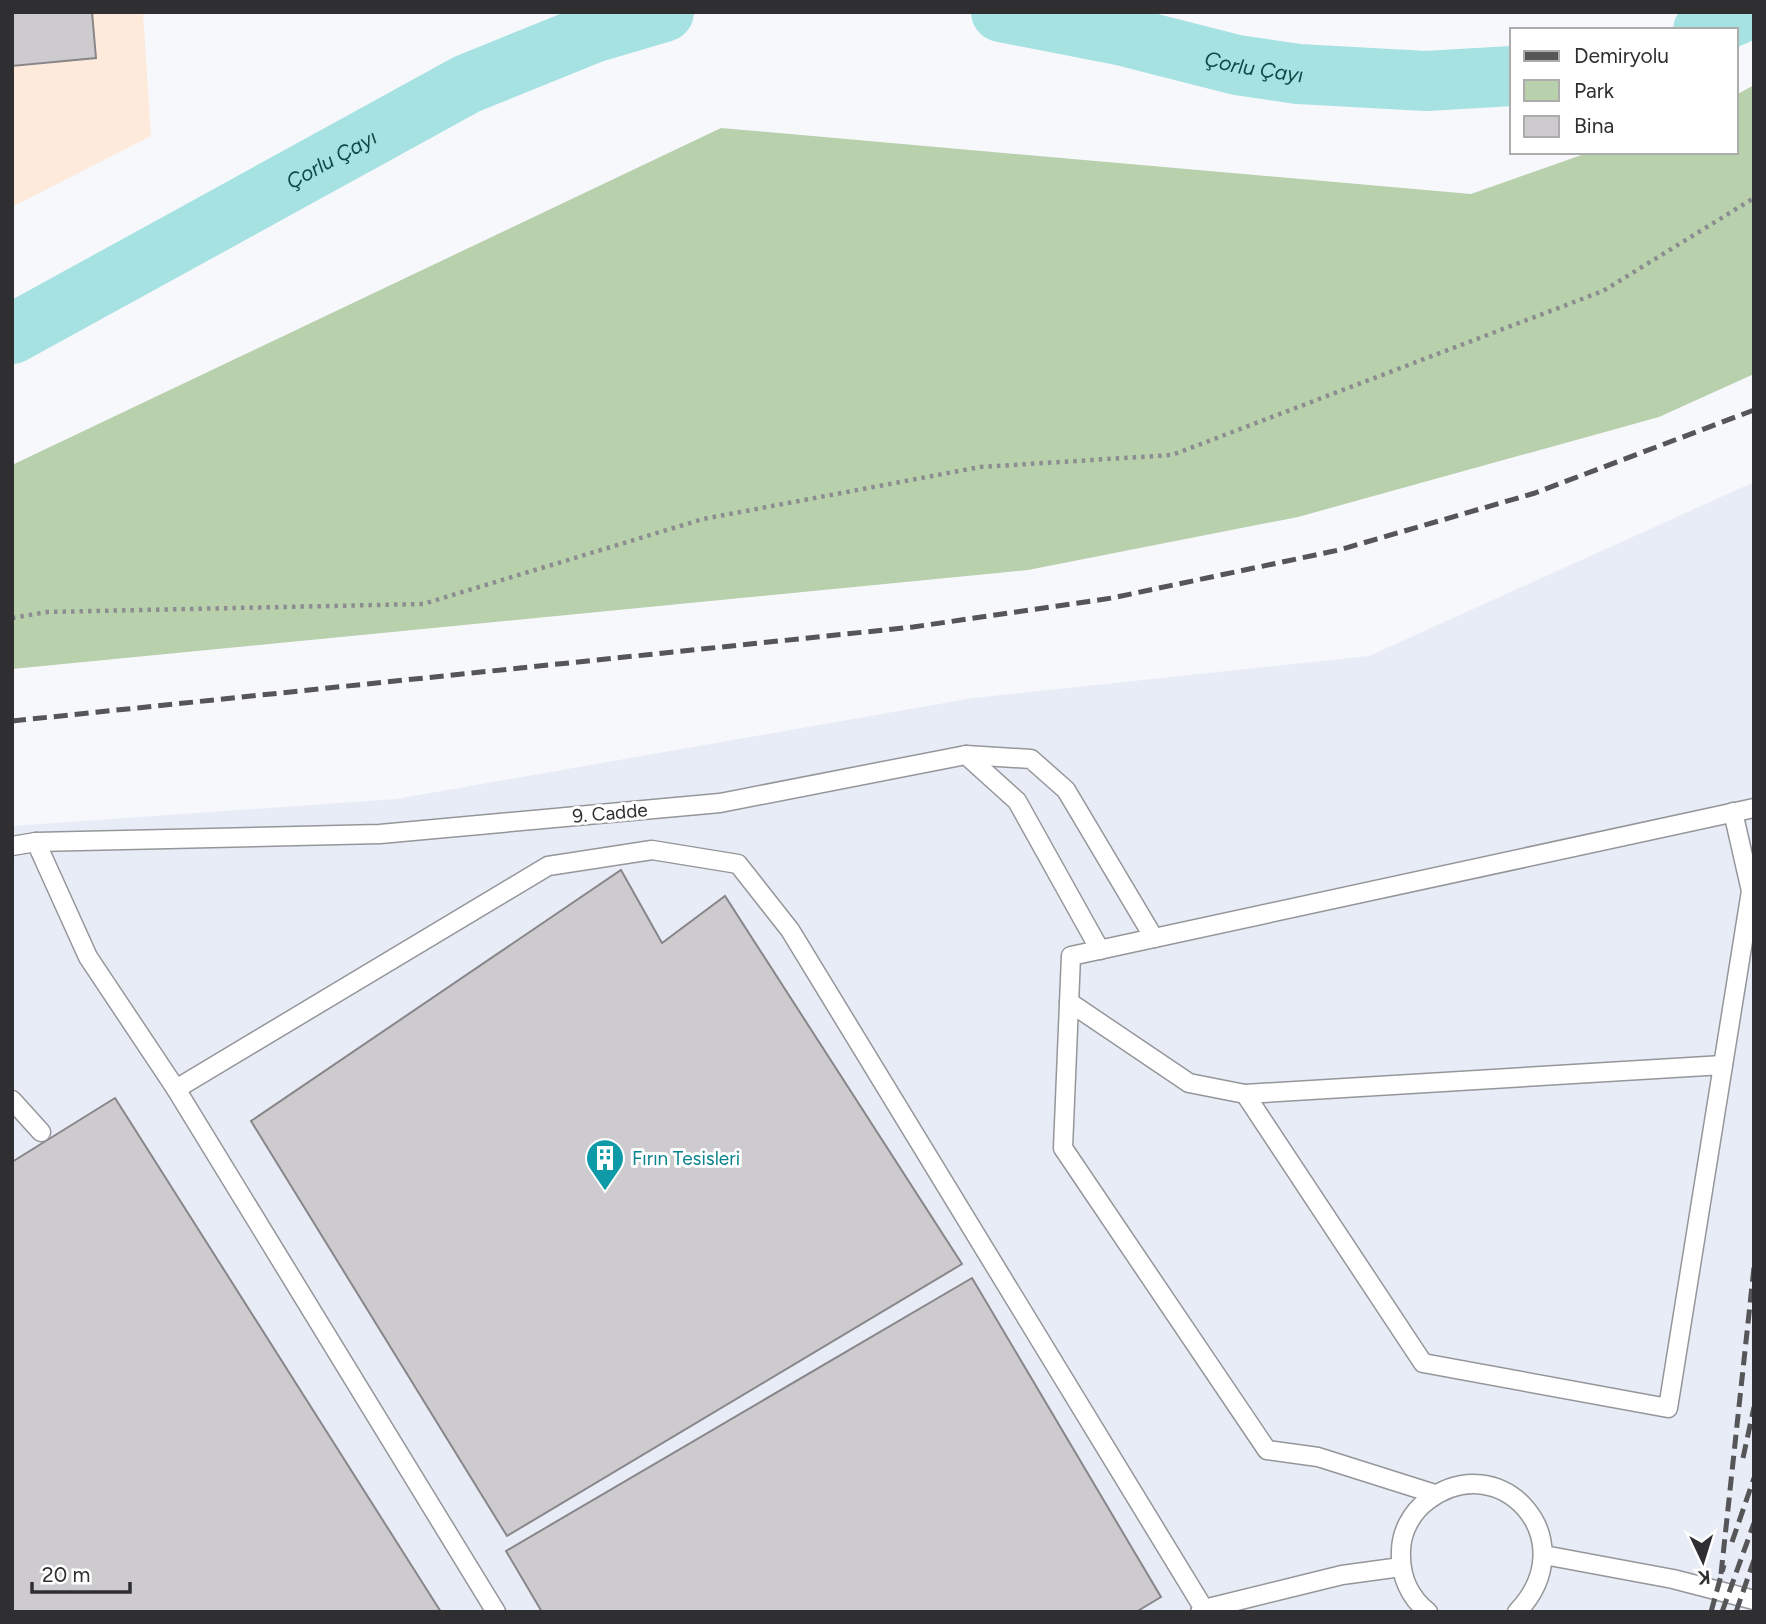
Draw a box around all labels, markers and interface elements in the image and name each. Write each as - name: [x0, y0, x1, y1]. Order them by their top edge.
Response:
- legend: [1510, 28, 1738, 154]
- text: Demiryolu: [1574, 43, 1669, 68]
- water label: Çorlu Çayı: [1202, 45, 1304, 87]
- text: Park: [1574, 78, 1615, 103]
- text: Bina: [1574, 113, 1614, 138]
- water label: Çorlu Çayı: [281, 124, 381, 194]
- street label: 9. Cadde: [571, 798, 649, 828]
- building icon: Fırın Tesisleri: [584, 1137, 626, 1192]
- place label: Fırın Tesisleri: [632, 1147, 740, 1170]
- north arrow: [1668, 1526, 1738, 1596]
- scale bar: [32, 1550, 130, 1594]
- text: 20 m: [42, 1562, 90, 1587]
- text: K: [1697, 1566, 1711, 1589]

